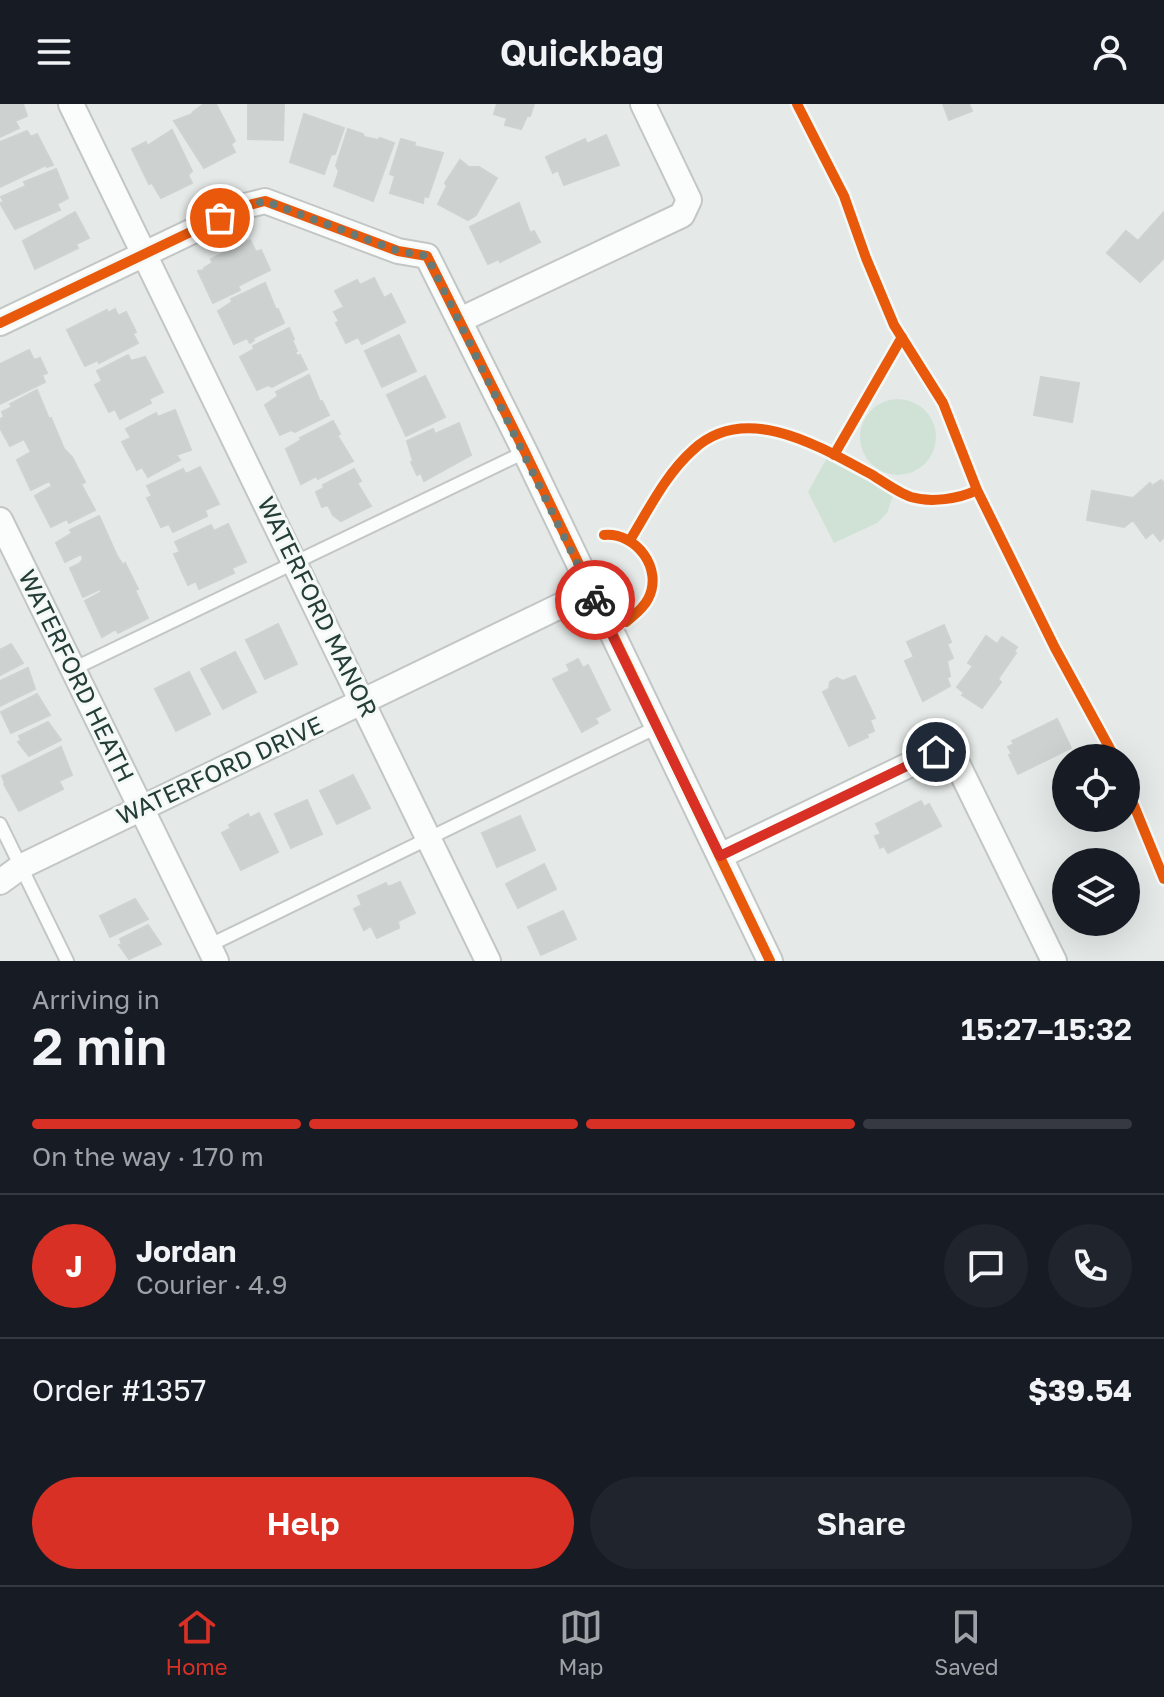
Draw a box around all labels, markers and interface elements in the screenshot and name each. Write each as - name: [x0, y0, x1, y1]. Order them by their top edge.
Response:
- icon: menu: [32, 30, 76, 74]
- icon: person: [1088, 30, 1132, 74]
- text: Quickbag: [500, 31, 664, 74]
- pin: [186, 184, 254, 252]
- icon: bag: [198, 196, 242, 240]
- street label: WATERFORD MANOR: [252, 491, 384, 721]
- courier: [555, 560, 635, 640]
- street label: WATERFORD HEATH: [13, 564, 141, 786]
- icon: bike: [573, 578, 617, 622]
- street label: WATERFORD DRIVE: [112, 709, 327, 830]
- pin: [902, 718, 970, 786]
- icon: home: [914, 730, 958, 774]
- map controls: [1052, 744, 1140, 936]
- button: locate: [1052, 744, 1140, 832]
- button: layers: [1052, 848, 1140, 936]
- text: Arriving in: [32, 984, 160, 1015]
- text: 15:27–15:32: [961, 1011, 1132, 1047]
- text: 2 min: [32, 1014, 167, 1076]
- text: On the way · 170 m: [32, 1141, 264, 1172]
- button: chat: [944, 1224, 1028, 1308]
- button: phone: [1048, 1224, 1132, 1308]
- text: Jordan: [136, 1233, 236, 1269]
- text: J: [65, 1248, 83, 1284]
- text: Courier · 4.9: [136, 1269, 288, 1300]
- text: Order #1357: [32, 1372, 206, 1408]
- text: $39.54: [1028, 1372, 1132, 1408]
- button: Help: [32, 1477, 574, 1569]
- button: Share: [590, 1477, 1132, 1569]
- tab: Home: [165, 1605, 228, 1680]
- tab: Map: [558, 1605, 603, 1680]
- tab: Saved: [934, 1605, 999, 1680]

